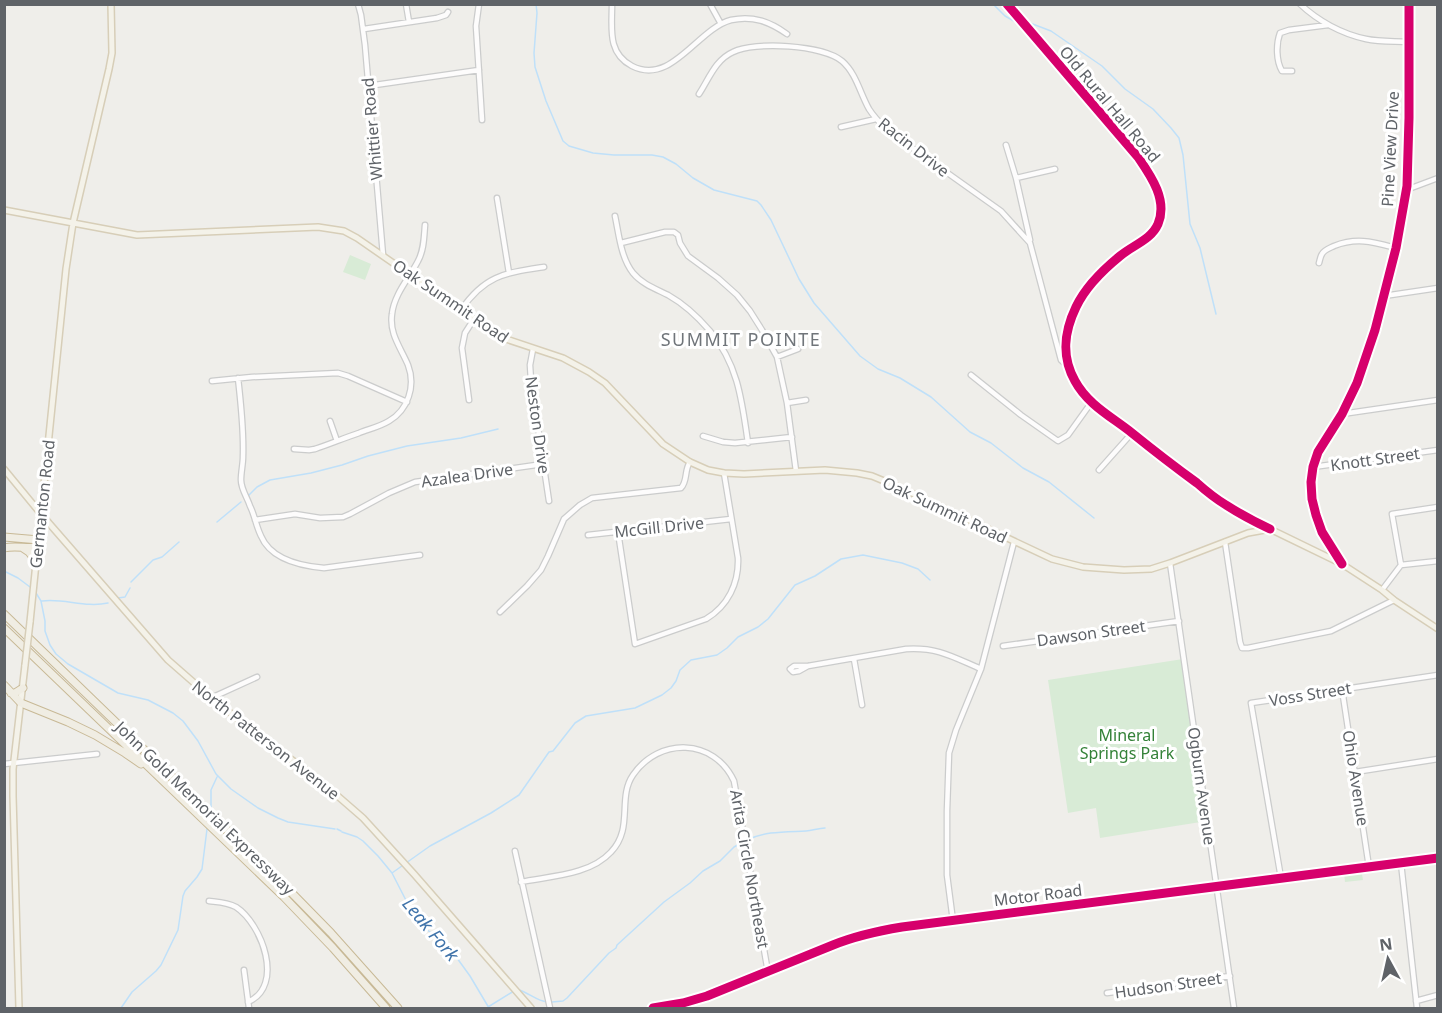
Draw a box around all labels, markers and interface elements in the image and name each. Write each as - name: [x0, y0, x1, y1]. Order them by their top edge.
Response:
- street label: Old Rural Hall Road: [1055, 41, 1165, 167]
- street label: Whittier Road: [357, 77, 387, 181]
- street label: Pine View Drive: [1376, 91, 1404, 207]
- street label: Racin Drive: [874, 112, 954, 182]
- street label: Oak Summit Road: [389, 254, 513, 348]
- district label: SUMMIT POINTE: [661, 327, 821, 351]
- street label: Neston Drive: [520, 375, 556, 475]
- street label: Germanton Road: [24, 439, 60, 569]
- street label: Knott Street: [1329, 442, 1421, 476]
- street label: Azalea Drive: [420, 458, 514, 492]
- street label: Oak Summit Road: [879, 471, 1011, 549]
- street label: McGill Drive: [613, 511, 705, 543]
- street label: Dawson Street: [1035, 614, 1147, 651]
- street label: North Patterson Avenue: [188, 675, 344, 805]
- street label: Voss Street: [1267, 677, 1353, 711]
- street label: John Gold Memorial Expressway: [109, 715, 300, 900]
- park label: Mineral Springs Park: [1080, 724, 1175, 764]
- street label: Ogburn Avenue: [1183, 726, 1221, 846]
- street label: Ohio Avenue: [1338, 729, 1374, 827]
- street label: Arita Circle Northeast: [725, 788, 775, 950]
- street label: Motor Road: [993, 879, 1083, 911]
- water label: Leak Fork: [397, 892, 465, 967]
- north arrow: [1358, 929, 1418, 989]
- text: N: [1378, 932, 1394, 956]
- street label: Hudson Street: [1113, 967, 1223, 1003]

